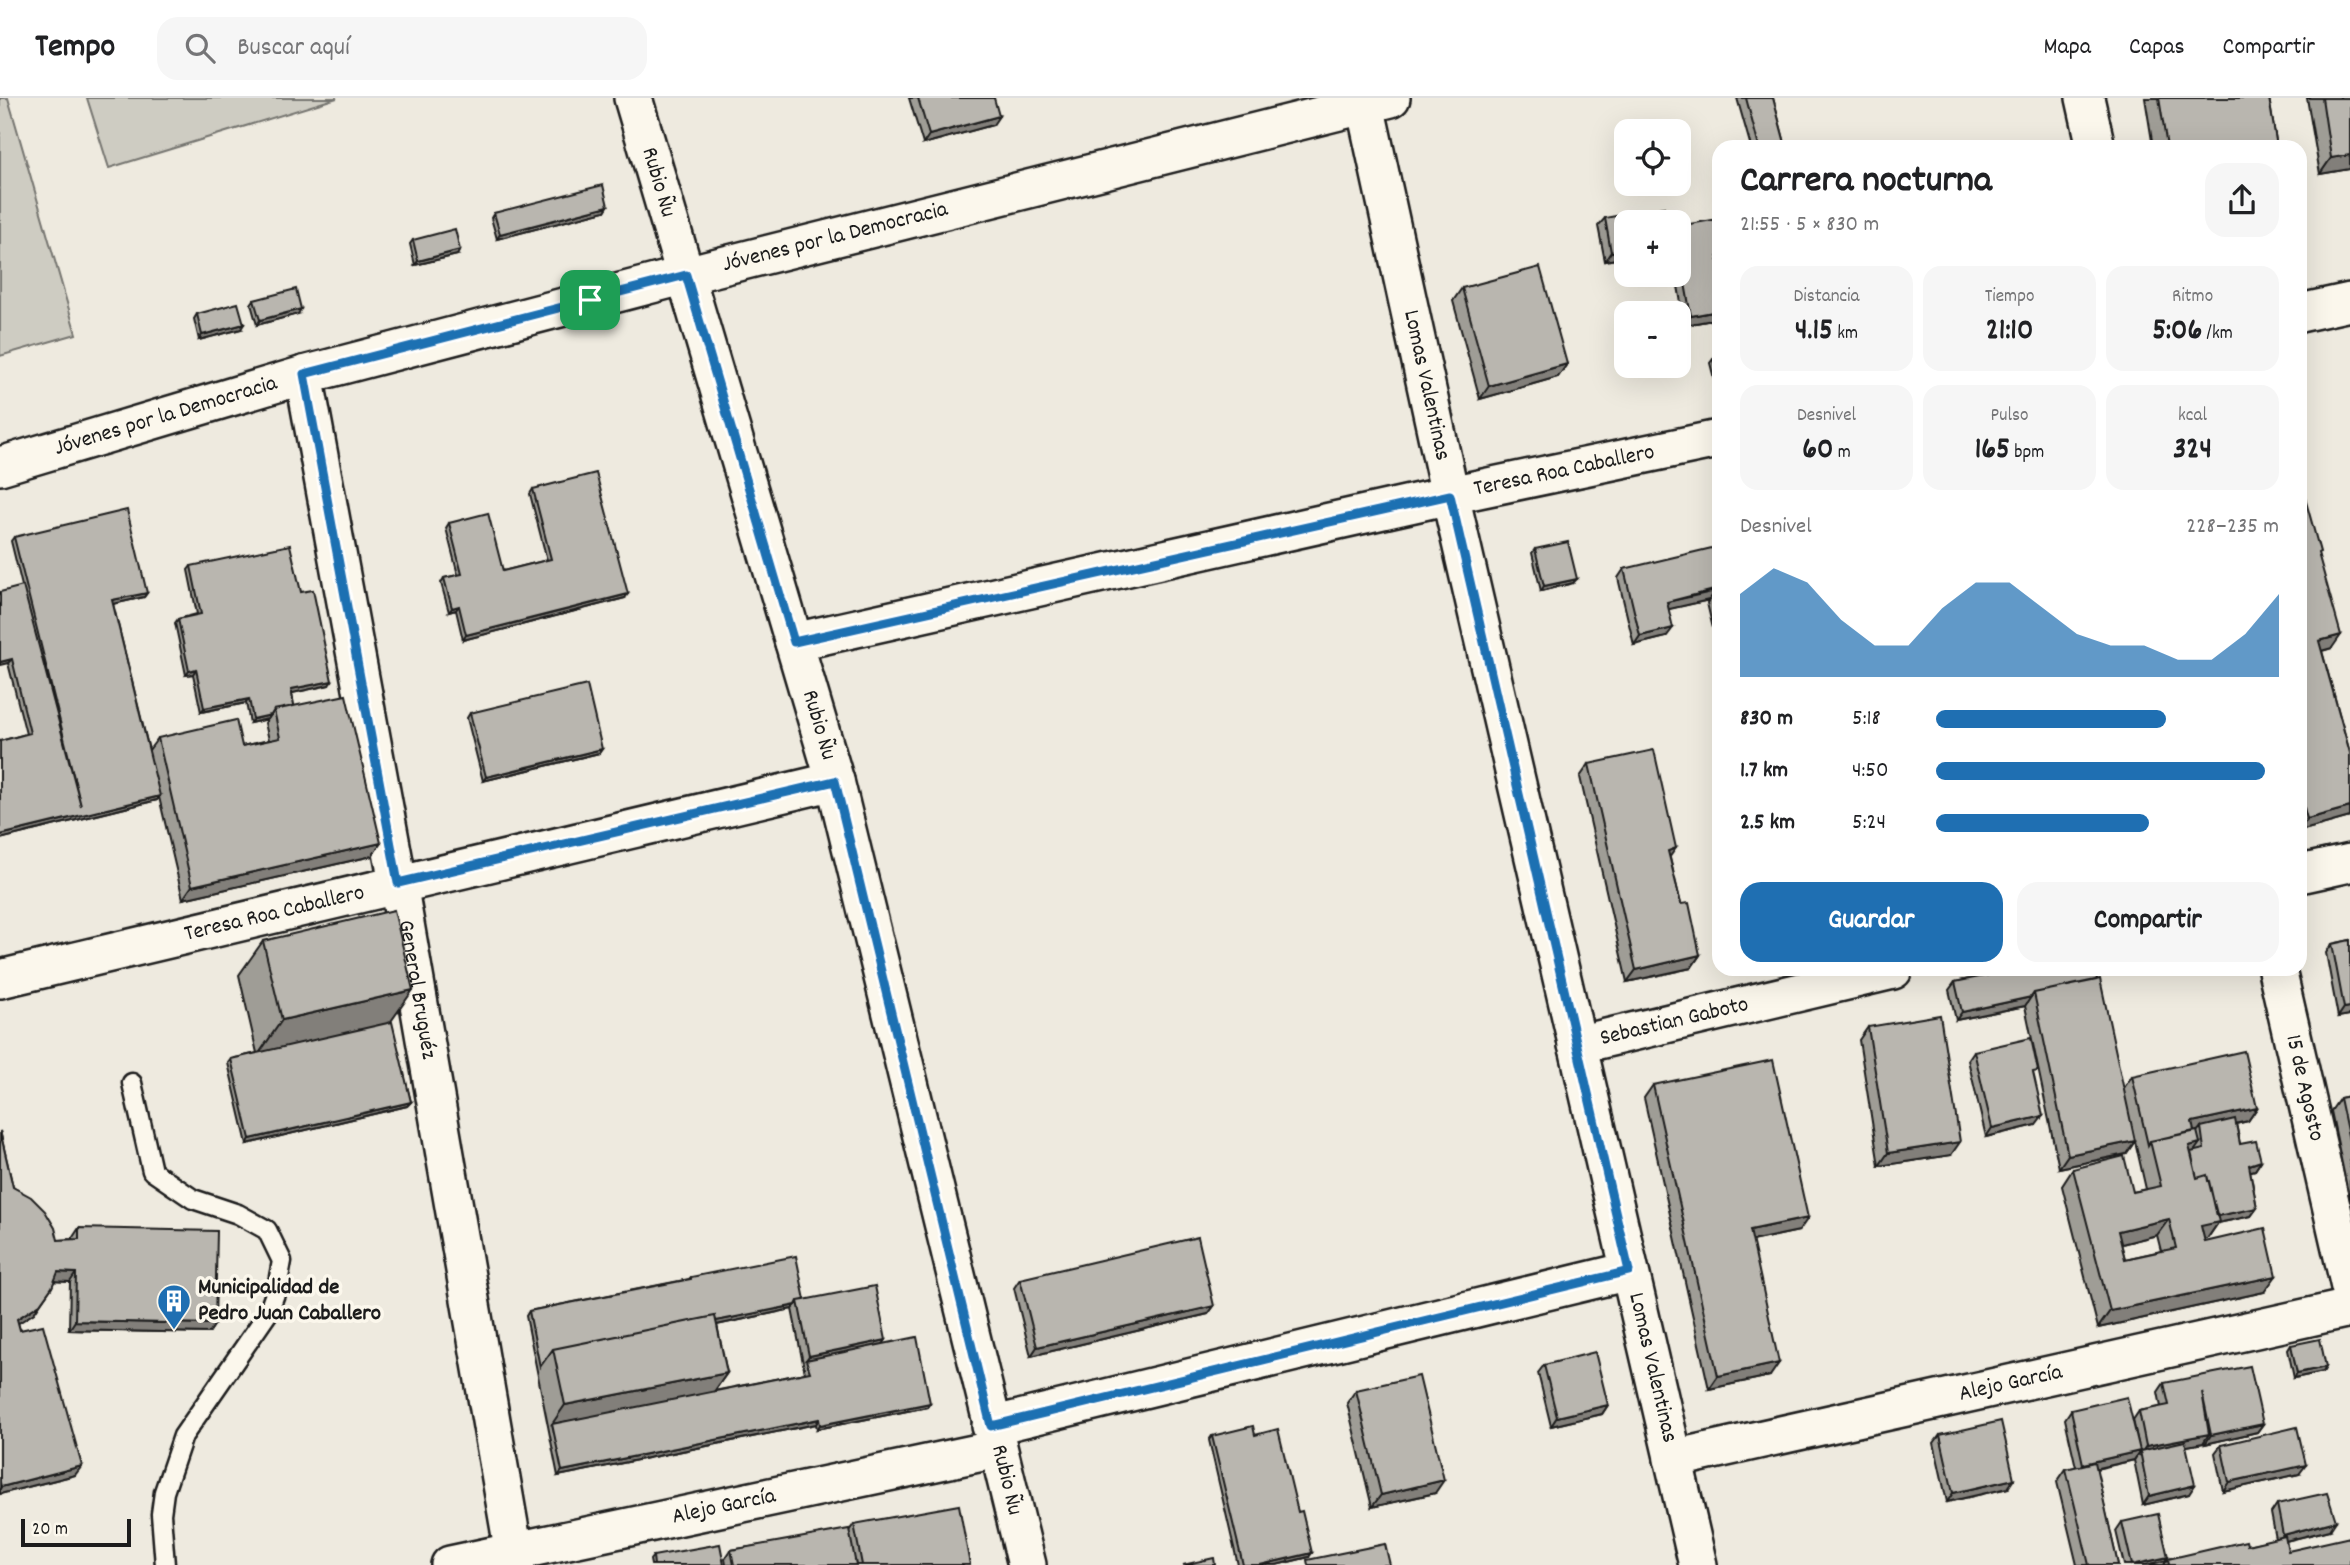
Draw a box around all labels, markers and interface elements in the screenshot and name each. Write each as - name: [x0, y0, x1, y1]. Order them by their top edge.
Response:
- search box: [157, 17, 647, 80]
- text: Tempo: [35, 25, 115, 72]
- icon: search: [181, 29, 219, 67]
- text: Buscar aquí: [237, 30, 350, 67]
- text: Mapa: [2043, 31, 2091, 65]
- text: Capas: [2129, 31, 2185, 65]
- text: Compartir: [2223, 31, 2315, 65]
- map controls: [1614, 119, 1691, 378]
- button: locate: [1614, 119, 1691, 196]
- street label: Rubio Ñu: [632, 143, 684, 221]
- text: Carrera nocturna: [1740, 155, 1992, 210]
- button: share: [2205, 163, 2279, 237]
- street label: Jóvenes por la Democracia: [719, 193, 952, 282]
- text: 21:55 · 5 × 830 m: [1740, 209, 1879, 242]
- button: +: [1614, 210, 1691, 287]
- pin: [560, 270, 620, 330]
- icon: arrive: [571, 281, 609, 319]
- text: Distancia: [1793, 284, 1860, 311]
- text: Tiempo: [1985, 284, 2034, 311]
- text: Ritmo: [2172, 284, 2213, 311]
- button: −: [1614, 301, 1691, 378]
- street label: Lomas Valentinas: [1394, 307, 1459, 464]
- text: 4.15: [1795, 311, 1833, 354]
- text: 21:10: [1986, 311, 2033, 354]
- text: 5:06: [2152, 311, 2202, 354]
- text: km: [1833, 321, 1858, 348]
- text: /km: [2202, 321, 2233, 348]
- street label: Jóvenes por la Democracia: [50, 367, 282, 465]
- text: Desnivel: [1797, 403, 1856, 430]
- text: Pulso: [1991, 403, 2028, 430]
- text: kcal: [2178, 403, 2207, 430]
- text: 60: [1802, 430, 1833, 473]
- text: 165: [1975, 430, 2010, 473]
- text: 324: [2173, 430, 2212, 473]
- street label: Teresa Roa Caballero: [1471, 436, 1658, 506]
- text: m: [1833, 440, 1851, 467]
- text: bpm: [2010, 440, 2044, 467]
- text: Desnivel: [1740, 511, 1812, 544]
- text: 228–235 m: [2186, 511, 2279, 544]
- street label: Rubio Ñu: [793, 686, 844, 764]
- text: 830 m: [1740, 703, 1793, 736]
- text: 5:18: [1852, 703, 1881, 736]
- text: 1.7 km: [1740, 755, 1788, 788]
- text: 4:50: [1852, 755, 1889, 788]
- text: 2.5 km: [1740, 807, 1795, 840]
- text: 5:24: [1852, 807, 1886, 840]
- street label: Teresa Roa Caballero: [181, 877, 368, 951]
- button: Guardar: [1740, 882, 2003, 962]
- button: Compartir: [2017, 882, 2279, 962]
- street label: General Bruguéz: [388, 918, 445, 1062]
- street label: Sebastian Gaboto: [1597, 988, 1752, 1055]
- street label: 15 de Agosto: [2276, 1031, 2332, 1144]
- place label: Municipalidad de Pedro Juan Caballero: [198, 1272, 381, 1331]
- building icon: Municipalidad de Pedro Juan Caballero: [155, 1282, 193, 1331]
- street label: Lomas Valentinas: [1619, 1289, 1686, 1446]
- street label: Alejo García: [1956, 1356, 2067, 1411]
- street label: Rubio Ñu: [982, 1441, 1031, 1519]
- street label: Alejo García: [669, 1480, 780, 1534]
- scale bar: [21, 1516, 131, 1548]
- text: 20 m: [32, 1517, 68, 1544]

